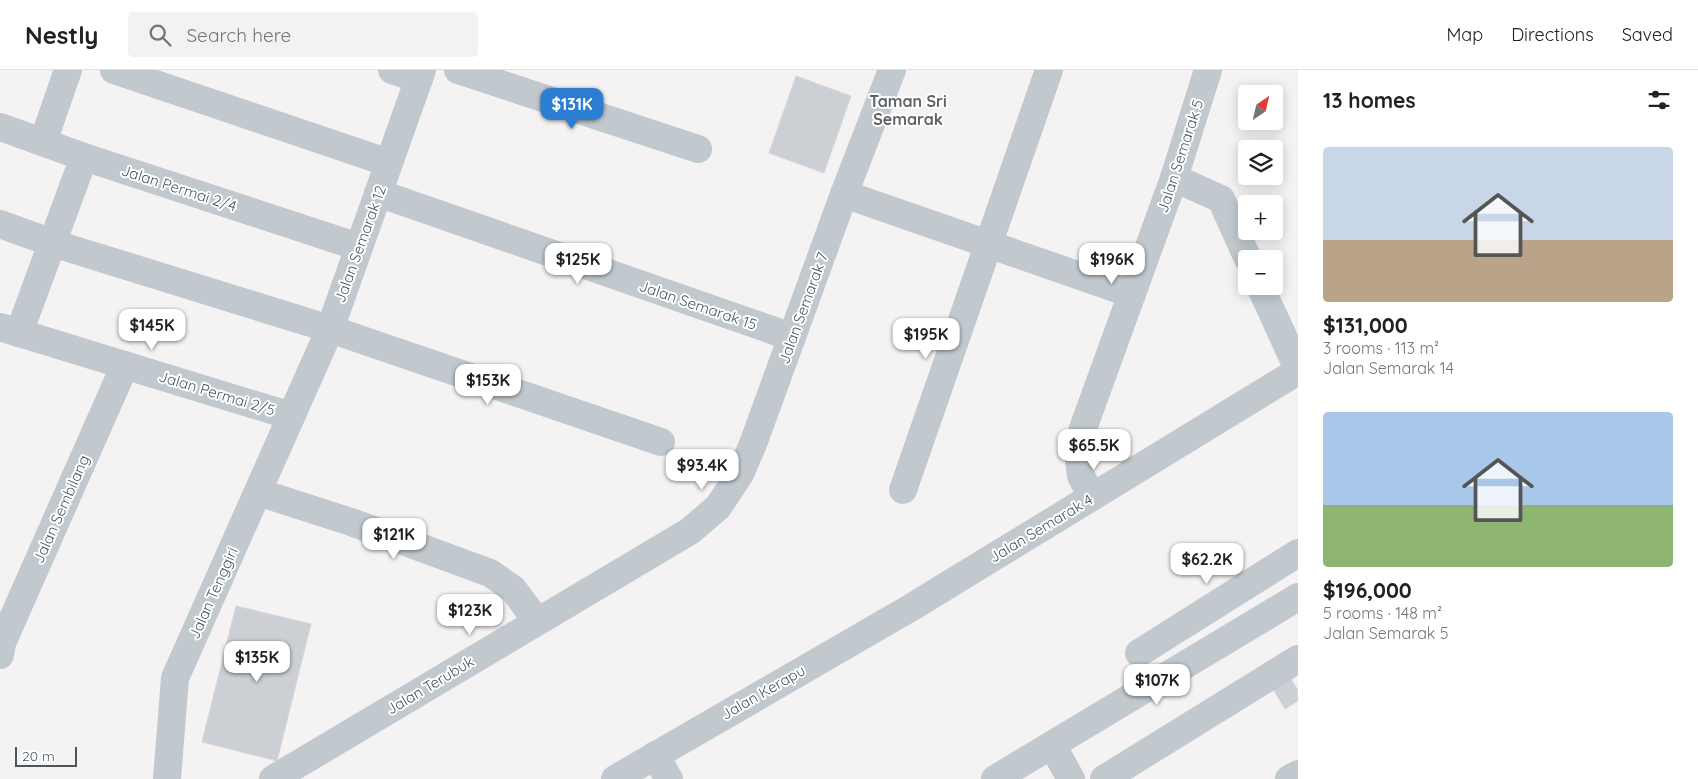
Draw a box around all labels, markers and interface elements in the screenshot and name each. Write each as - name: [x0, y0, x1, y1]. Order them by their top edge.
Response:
- search box: [128, 12, 478, 57]
- text: Nestly: [25, 20, 98, 50]
- icon: search: [146, 21, 174, 49]
- text: Search here: [186, 23, 291, 47]
- text: Map: [1446, 23, 1483, 46]
- text: Directions: [1511, 23, 1594, 46]
- text: Saved: [1622, 23, 1673, 46]
- north arrow: [1238, 85, 1282, 130]
- map controls: [1238, 85, 1283, 295]
- icon: filters: [1645, 86, 1673, 114]
- text: 13 homes: [1323, 87, 1416, 113]
- pin: $131K: [537, 88, 607, 130]
- district label: Taman Sri Semarak: [869, 91, 947, 129]
- text: $131K: [551, 94, 593, 114]
- street label: Jalan Semarak 5: [1153, 97, 1207, 215]
- button: layers: [1238, 140, 1283, 185]
- street label: Jalan Permai 2/4: [119, 160, 239, 216]
- icon: home: [1453, 180, 1543, 270]
- street label: Jalan Semarak 12: [330, 183, 390, 305]
- button: +: [1238, 195, 1283, 240]
- pin: $125K: [543, 242, 613, 285]
- pin: $196K: [1077, 242, 1147, 285]
- text: $125K: [556, 249, 600, 269]
- street label: Jalan Semarak 7: [774, 249, 832, 366]
- text: $196K: [1090, 249, 1134, 269]
- button: −: [1238, 250, 1283, 295]
- street label: Jalan Semarak 15: [637, 276, 759, 334]
- pin: $145K: [117, 308, 187, 351]
- text: $131,000: [1323, 312, 1408, 338]
- text: $145K: [130, 315, 174, 335]
- pin: $195K: [891, 318, 961, 360]
- text: $195K: [904, 324, 948, 344]
- text: 3 rooms · 113 m²: [1323, 338, 1439, 358]
- text: Jalan Semarak 14: [1323, 358, 1454, 378]
- pin: $153K: [453, 364, 523, 406]
- street label: Jalan Permai 2/5: [157, 366, 277, 420]
- text: $153K: [466, 370, 510, 390]
- pin: $65.5K: [1053, 428, 1135, 471]
- text: $65.5K: [1069, 435, 1119, 455]
- icon: home: [1453, 445, 1543, 535]
- pin: $93.4K: [661, 448, 743, 491]
- street label: Jalan Sembilang: [29, 452, 93, 566]
- text: $93.4K: [677, 455, 727, 475]
- street label: Jalan Semarak 4: [986, 490, 1096, 566]
- pin: $121K: [359, 518, 429, 560]
- text: $121K: [373, 524, 415, 544]
- pin: $62.2K: [1166, 542, 1248, 585]
- street label: Jalan Tenggiri: [184, 544, 242, 642]
- text: $62.2K: [1181, 549, 1233, 569]
- text: $196,000: [1323, 577, 1412, 603]
- pin: $123K: [435, 594, 505, 636]
- text: $123K: [448, 600, 492, 620]
- text: 5 rooms · 148 m²: [1323, 603, 1442, 623]
- text: Jalan Semarak 5: [1323, 623, 1448, 643]
- pin: $135K: [222, 640, 292, 683]
- text: $135K: [235, 647, 279, 667]
- street label: Jalan Terubuk: [383, 651, 477, 719]
- street label: Jalan Kerapu: [718, 660, 808, 724]
- pin: $107K: [1122, 664, 1192, 706]
- text: $107K: [1135, 670, 1179, 690]
- scale bar: [15, 744, 78, 767]
- text: 20 m: [22, 747, 55, 765]

